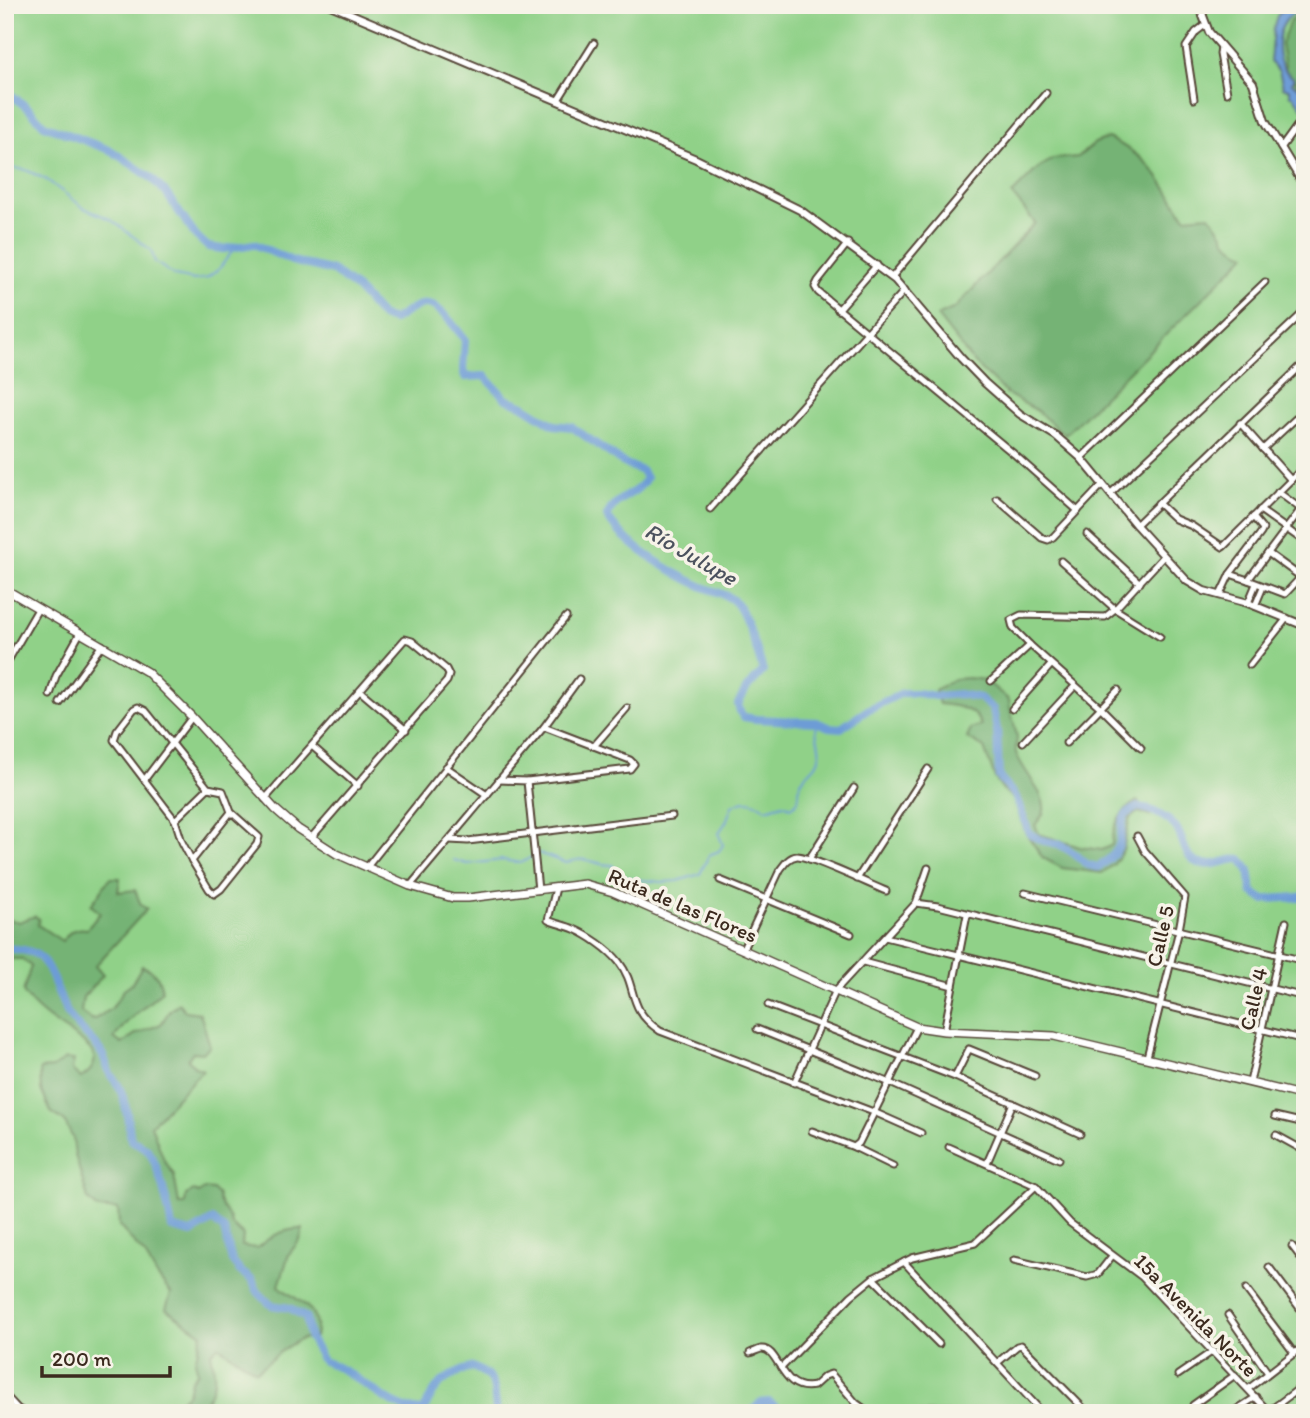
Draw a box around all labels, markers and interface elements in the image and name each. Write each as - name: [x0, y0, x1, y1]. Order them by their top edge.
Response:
- water label: Río Julupe: [640, 517, 743, 592]
- street label: Ruta de las Flores: [605, 862, 761, 948]
- street label: Calle 5: [1141, 903, 1179, 969]
- street label: Calle 4: [1234, 965, 1272, 1033]
- street label: 15a Avenida Norte: [1129, 1248, 1263, 1382]
- scale bar: [42, 1334, 170, 1378]
- text: 200 m: [52, 1346, 112, 1371]

